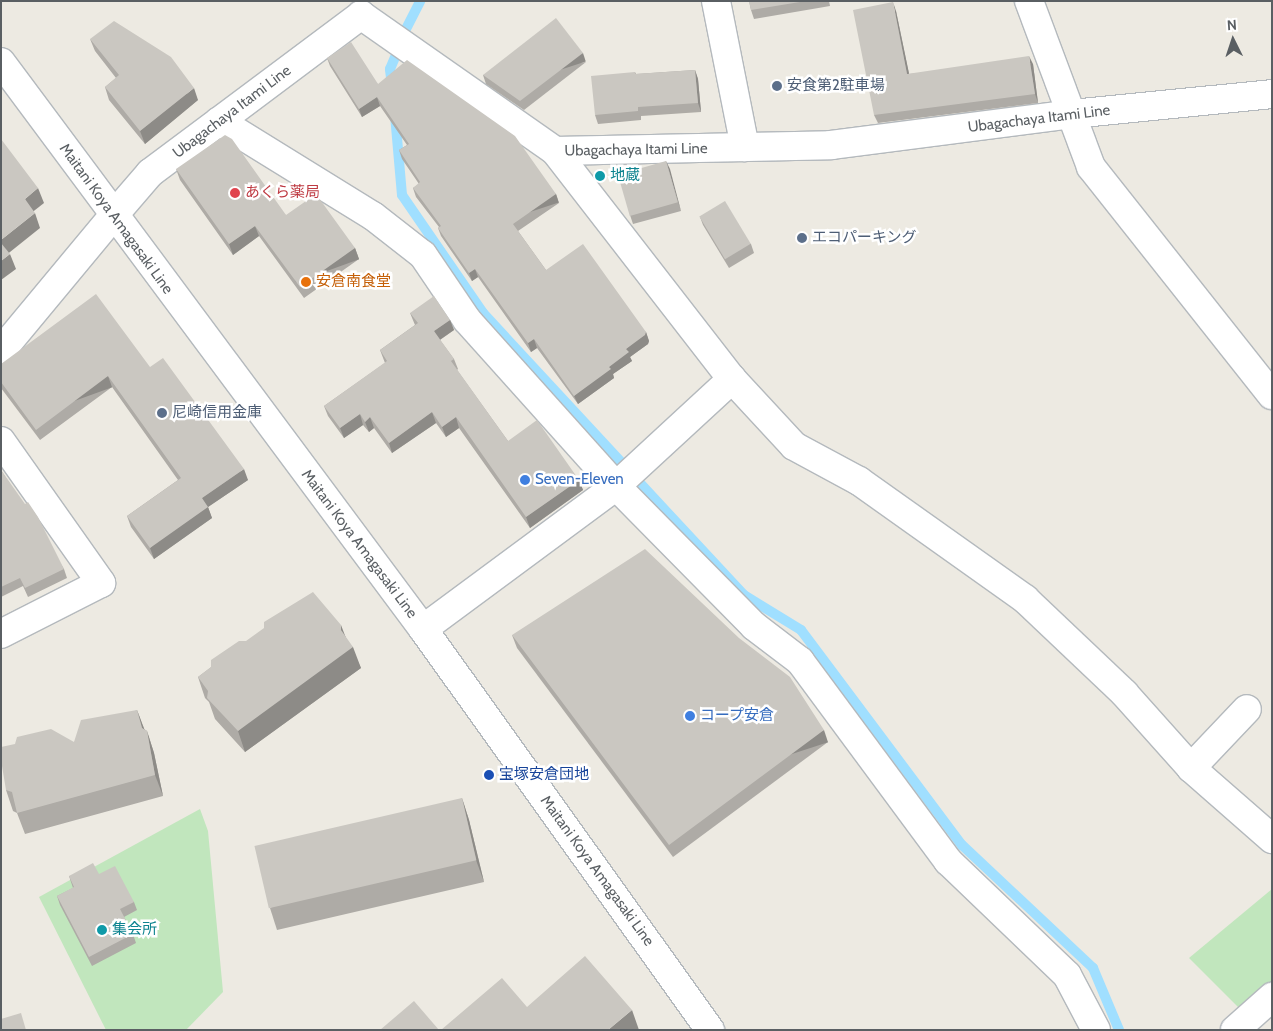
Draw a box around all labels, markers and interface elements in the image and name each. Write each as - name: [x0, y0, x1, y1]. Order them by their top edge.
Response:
- north arrow: [1208, 15, 1258, 65]
- text: N: [1226, 16, 1238, 34]
- street label: Ubagachaya Itami Line: [169, 62, 295, 162]
- place label: 安食第2駐車場: [787, 77, 885, 95]
- marker: 安食第2駐車場: [771, 80, 783, 92]
- street label: Ubagachaya Itami Line: [967, 101, 1111, 137]
- street label: Maitani Koya Amagasaki Line: [55, 140, 177, 298]
- street label: Ubagachaya Itami Line: [564, 140, 708, 160]
- place label: 地蔵: [610, 167, 640, 185]
- marker: 地蔵: [594, 170, 606, 182]
- place label: あくら薬局: [245, 184, 320, 202]
- marker: あくら薬局: [229, 187, 241, 199]
- place label: エコパーキング: [812, 229, 917, 247]
- marker: エコパーキング: [796, 232, 808, 244]
- place label: 安倉南食堂: [316, 273, 391, 291]
- marker: 安倉南食堂: [300, 276, 312, 288]
- place label: 尼崎信用金庫: [172, 404, 262, 422]
- marker: 尼崎信用金庫: [156, 407, 168, 419]
- street label: Maitani Koya Amagasaki Line: [297, 466, 421, 622]
- place label: Seven-Eleven: [535, 471, 624, 489]
- marker: Seven-Eleven: [519, 474, 531, 486]
- place label: コープ安倉: [700, 707, 775, 725]
- marker: コープ安倉: [684, 710, 696, 722]
- place label: 宝塚安倉団地: [499, 766, 589, 784]
- marker: 宝塚安倉団地: [483, 769, 495, 781]
- street label: Maitani Koya Amagasaki Line: [536, 792, 658, 950]
- place label: 集会所: [112, 921, 157, 939]
- marker: 集会所: [96, 924, 108, 936]

